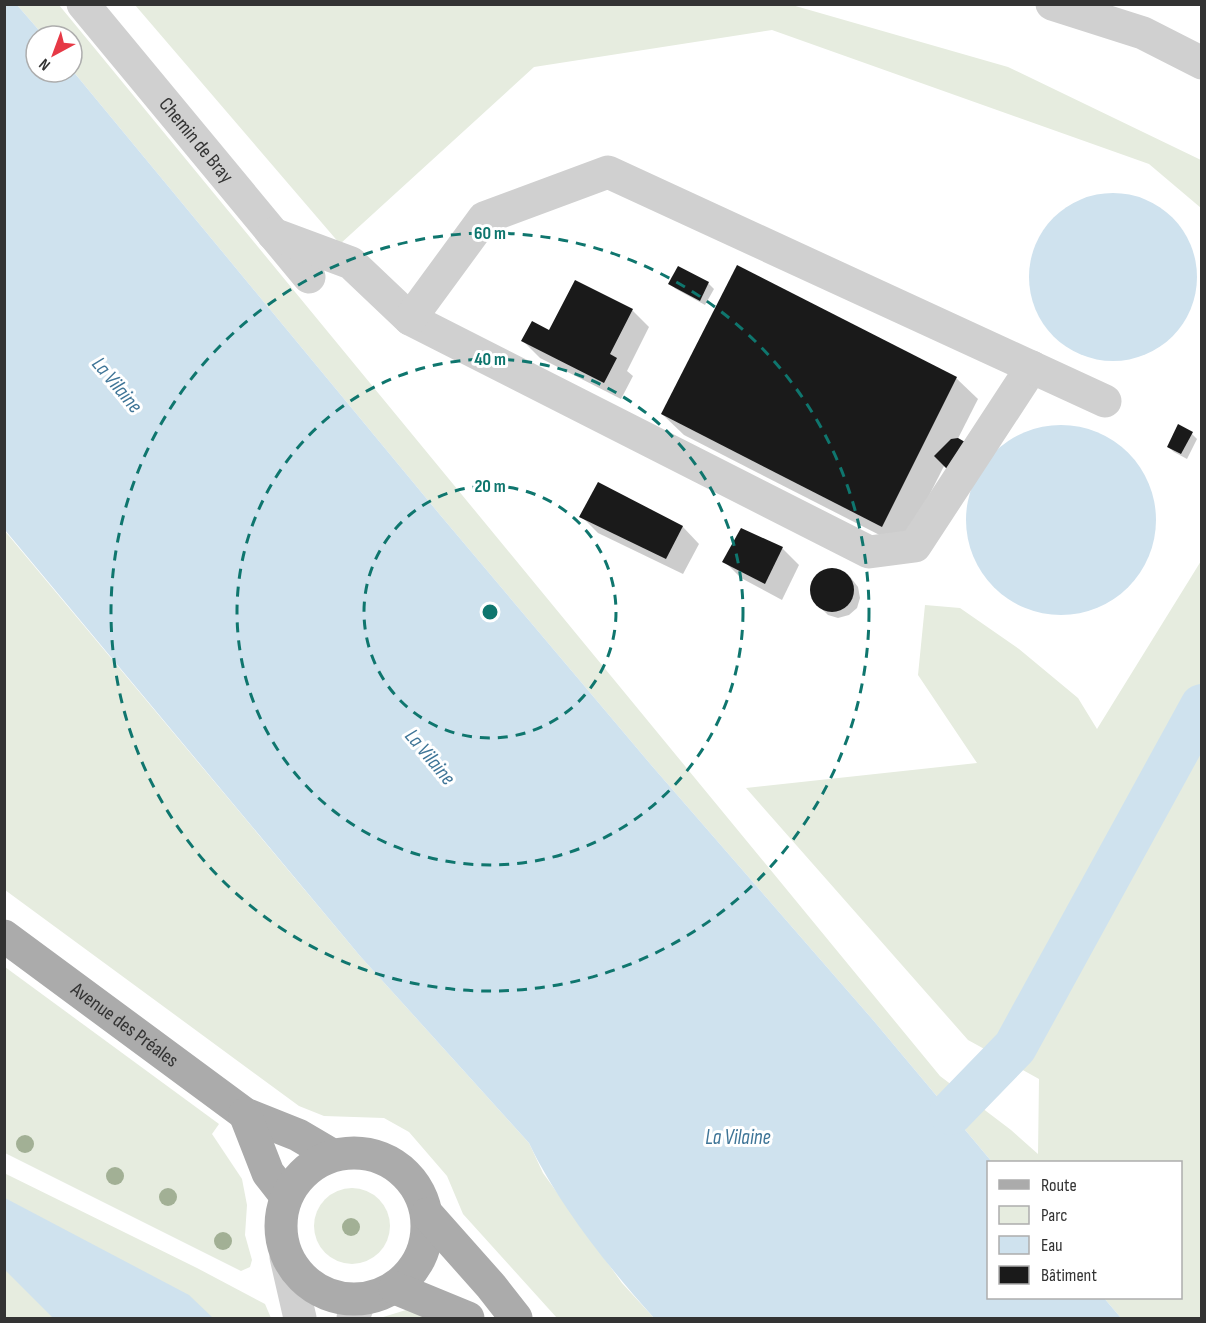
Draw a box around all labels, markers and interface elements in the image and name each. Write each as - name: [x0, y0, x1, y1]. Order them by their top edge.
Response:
- north arrow: [24, 24, 84, 84]
- text: N: [36, 54, 55, 74]
- street label: Chemin de Bray: [154, 93, 238, 188]
- text: 60 m: [474, 223, 506, 244]
- text: 40 m: [474, 349, 506, 370]
- water label: La Vilaine: [86, 352, 148, 418]
- text: 20 m: [474, 476, 506, 497]
- centre of rings: [480, 602, 500, 622]
- water label: La Vilaine: [399, 724, 461, 790]
- street label: Avenue des Préales: [65, 977, 183, 1073]
- water label: La Vilaine: [705, 1125, 771, 1150]
- legend: [987, 1161, 1182, 1299]
- text: Route: [1041, 1175, 1077, 1196]
- text: Parc: [1041, 1205, 1067, 1226]
- text: Eau: [1041, 1235, 1063, 1256]
- text: Bâtiment: [1041, 1265, 1097, 1286]

